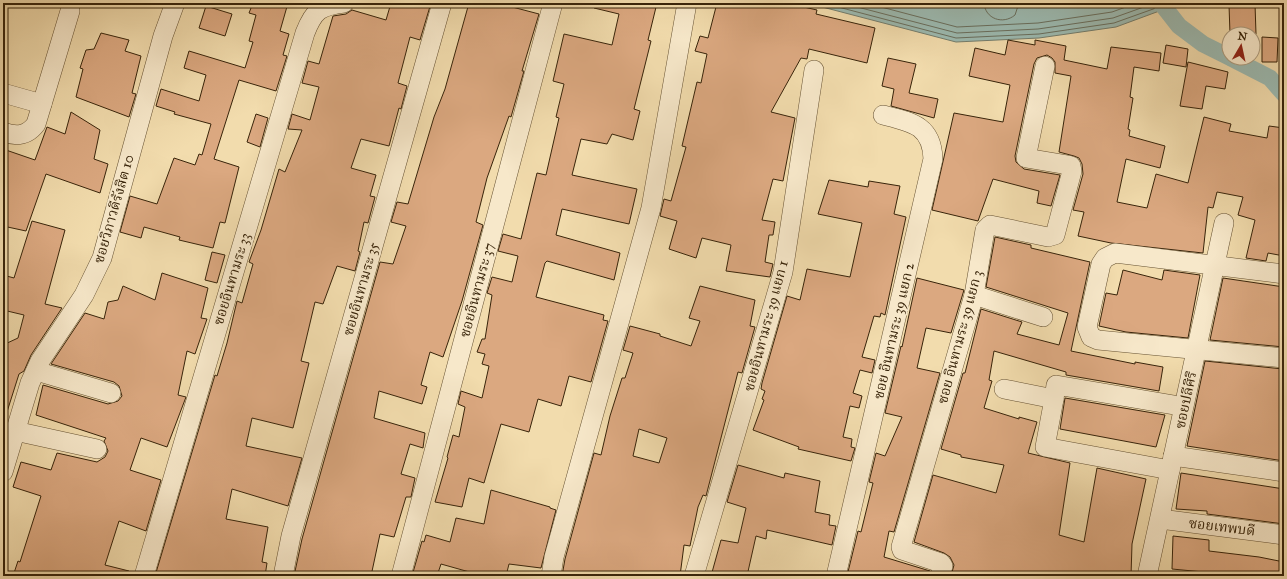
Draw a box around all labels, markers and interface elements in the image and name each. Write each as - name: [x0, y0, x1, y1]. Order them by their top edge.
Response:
- north arrow: [1221, 26, 1261, 66]
- text: N: [1237, 29, 1249, 44]
- street label: ซอยวิภาวดีรังสิต 10: [90, 153, 138, 265]
- street label: ซอยอินทามระ 33: [210, 231, 254, 327]
- street label: ซอยอินทามระ 35: [340, 240, 383, 338]
- street label: ซอยอินทามระ 37: [456, 241, 498, 339]
- street label: ซอยอินทามระ 39 แยก 1: [740, 258, 792, 393]
- street label: ซอย อินทามระ 39 แยก 2: [870, 261, 918, 401]
- street label: ซอย อินทามระ 39 แยก 3: [934, 268, 986, 406]
- street label: ซอยปลีศิริ: [1172, 370, 1200, 430]
- street label: ซอยเทพบดี: [1188, 514, 1256, 540]

